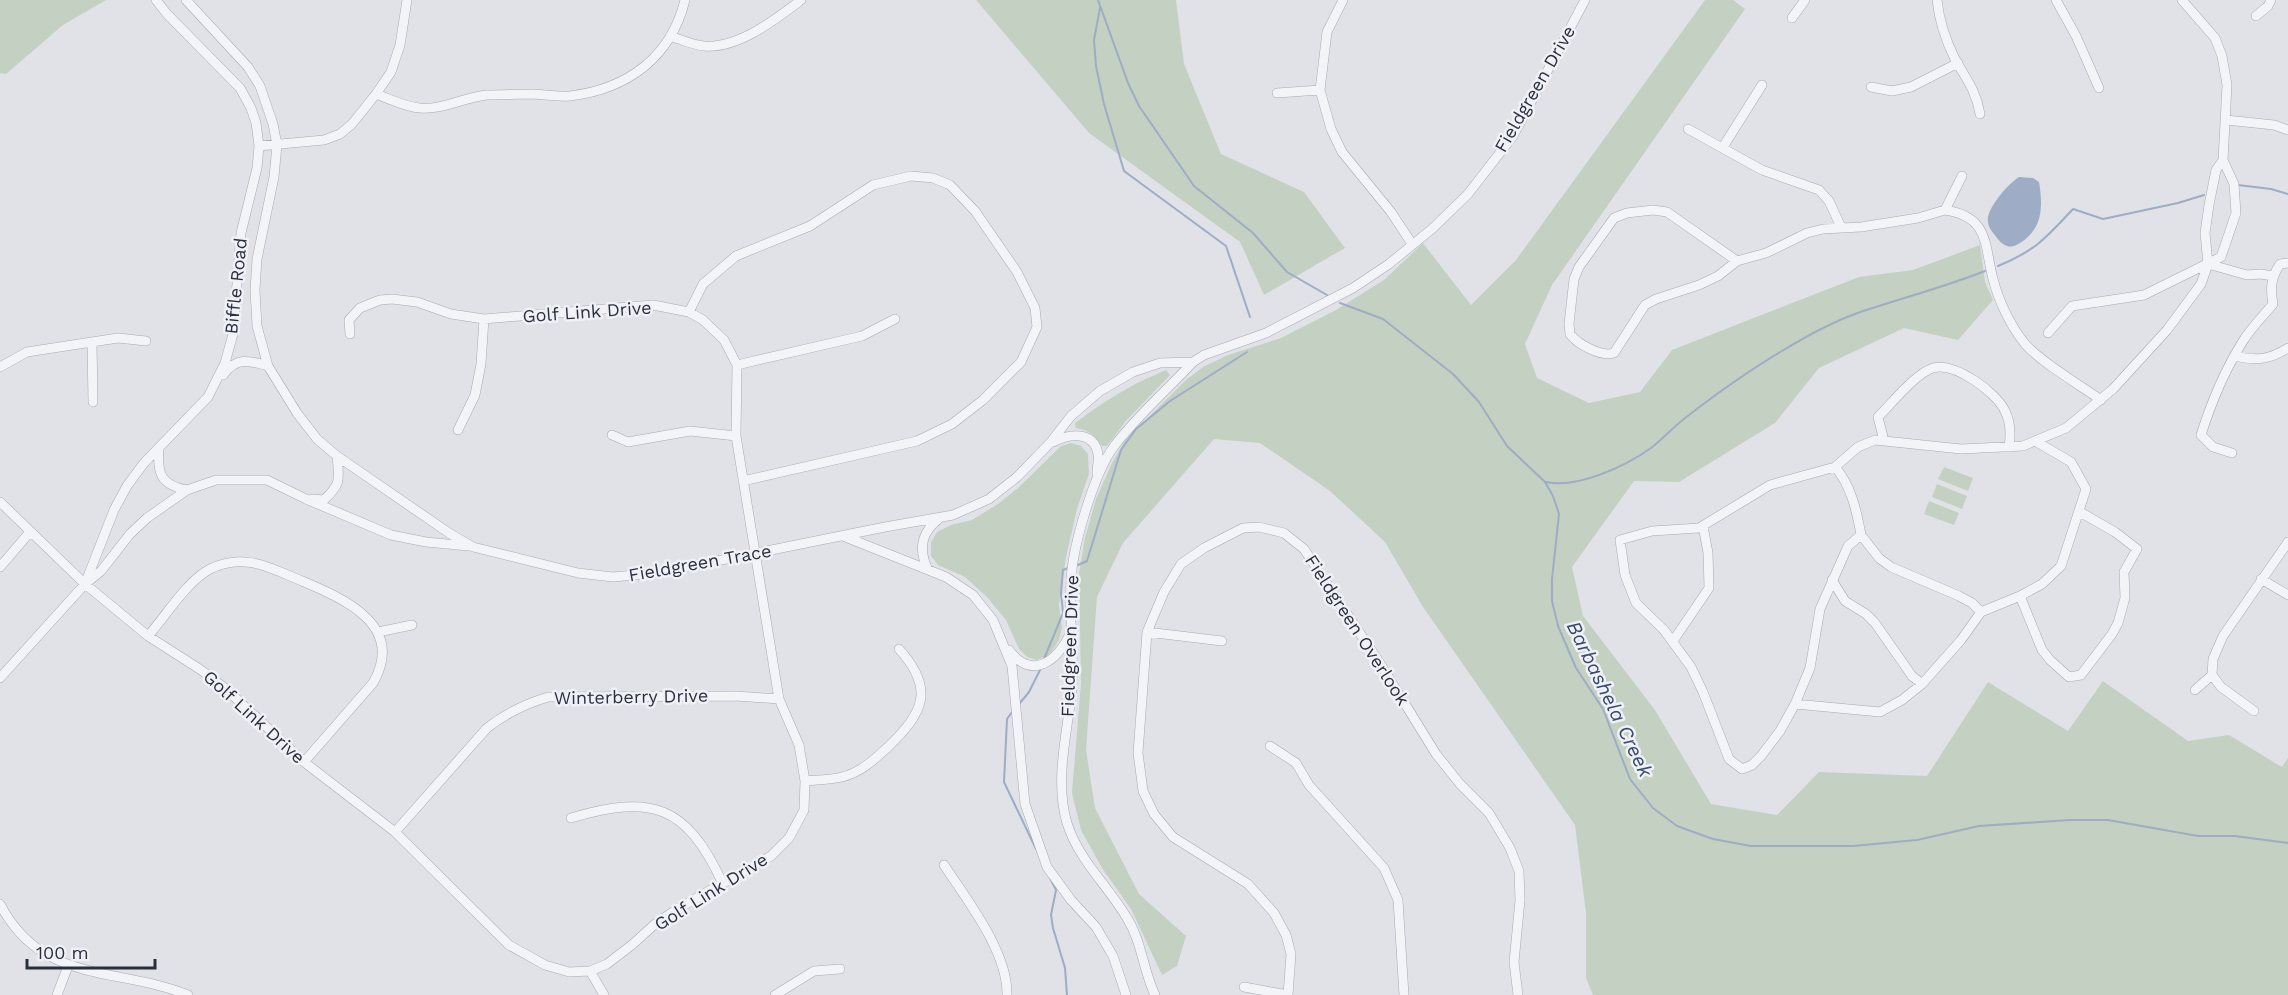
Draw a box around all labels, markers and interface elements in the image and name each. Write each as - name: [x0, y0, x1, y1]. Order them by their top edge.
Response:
- street label: Fieldgreen Drive: [1490, 22, 1579, 156]
- street label: Biffle Road: [220, 237, 251, 335]
- street label: Golf Link Drive: [522, 297, 652, 326]
- street label: Fieldgreen Trace: [627, 540, 773, 585]
- street label: Fieldgreen Overlook: [1301, 550, 1414, 709]
- street label: Fieldgreen Drive: [1057, 574, 1082, 718]
- water label: Barbashela Creek: [1562, 617, 1659, 782]
- street label: Golf Link Drive: [199, 666, 309, 768]
- street label: Winterberry Drive: [554, 685, 708, 708]
- street label: Golf Link Drive: [650, 848, 771, 935]
- scale bar: [27, 932, 154, 970]
- text: 100 m: [36, 942, 89, 963]

